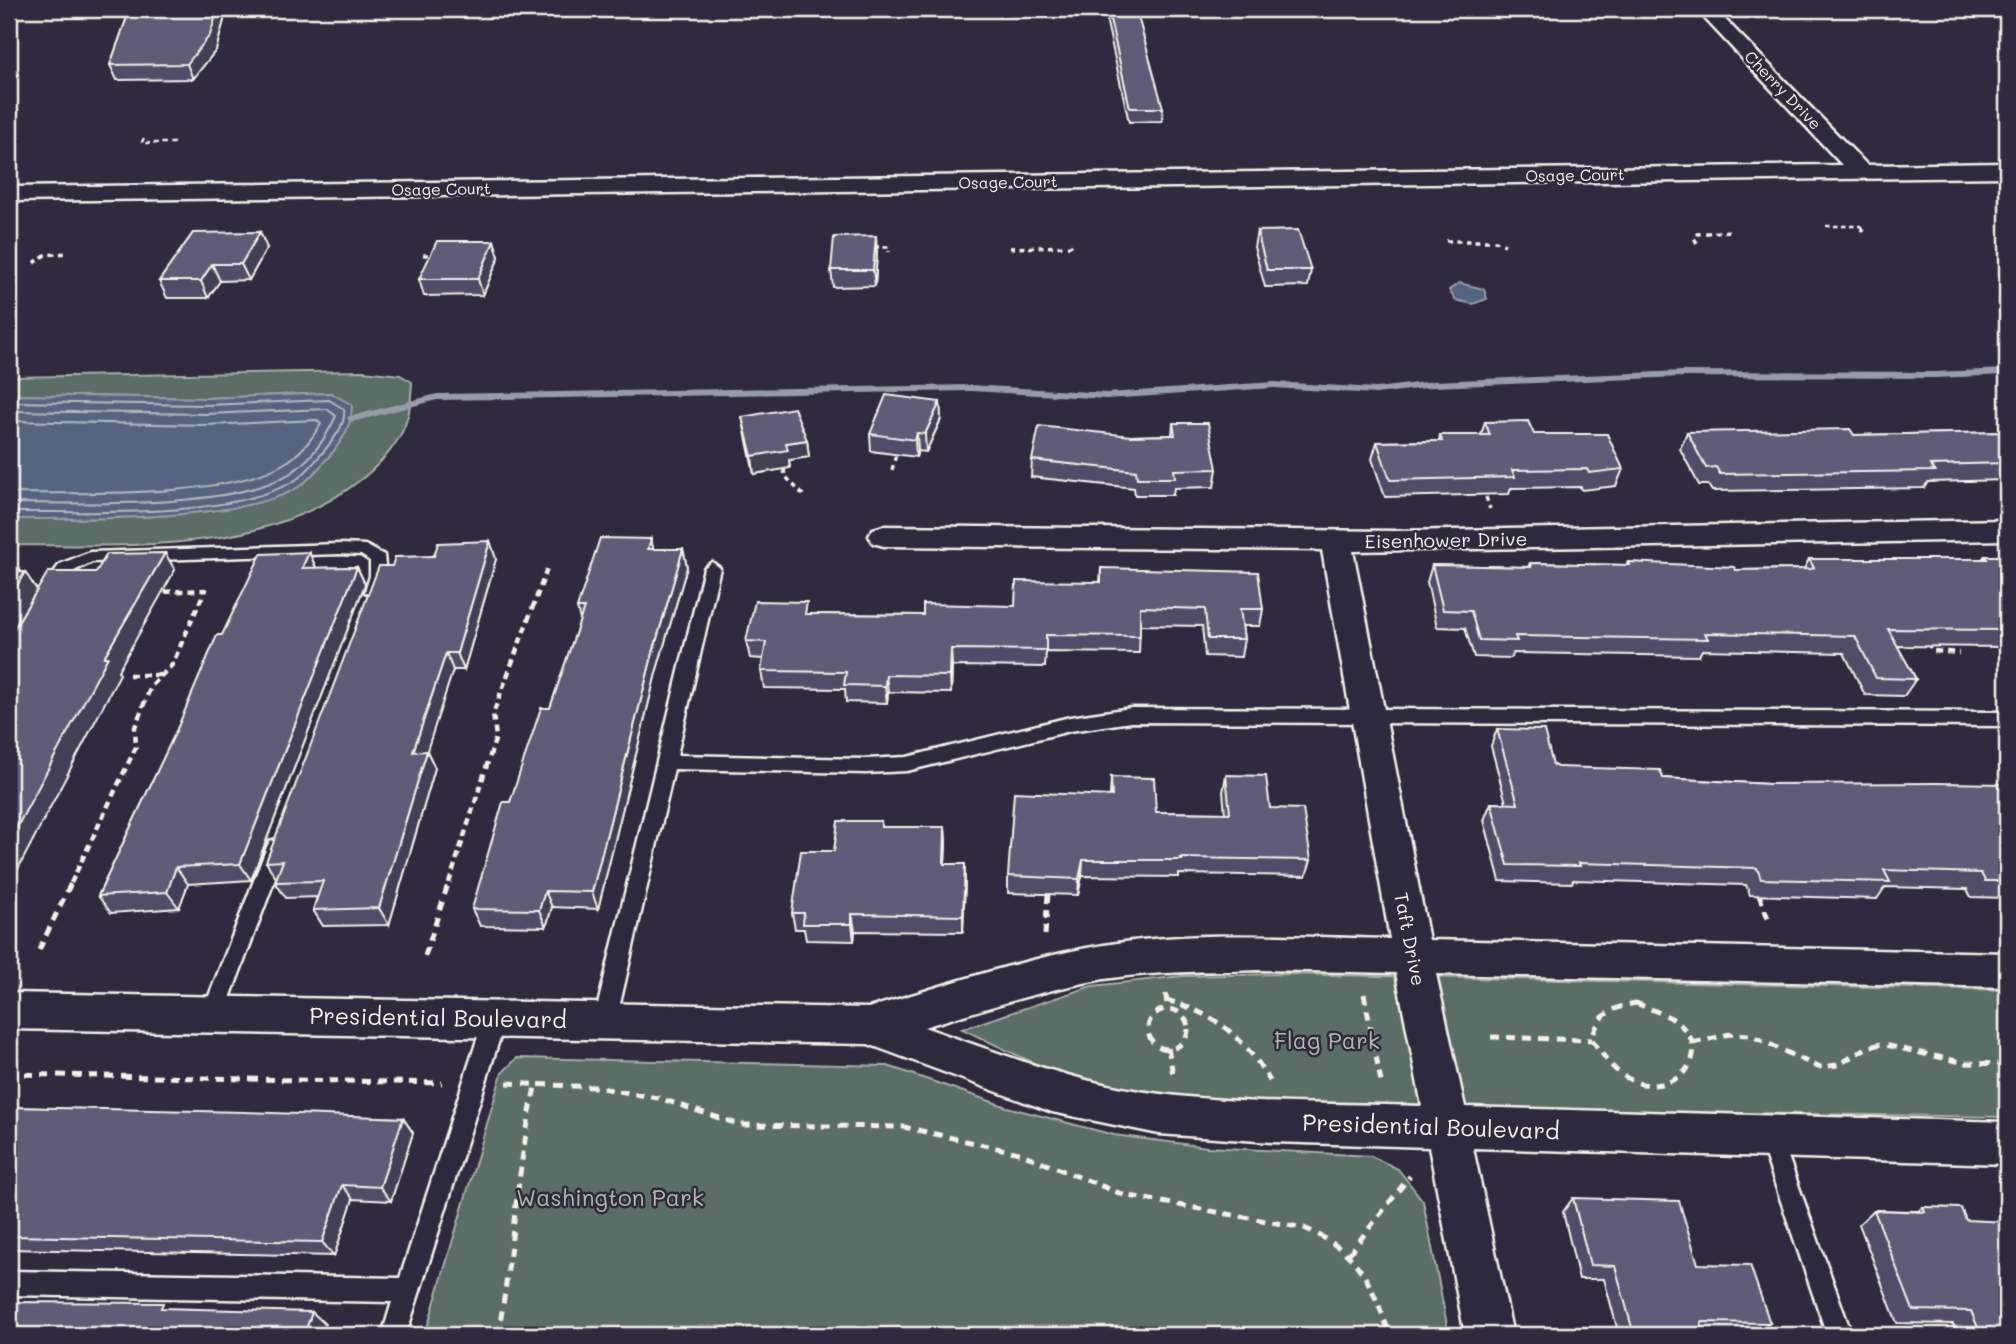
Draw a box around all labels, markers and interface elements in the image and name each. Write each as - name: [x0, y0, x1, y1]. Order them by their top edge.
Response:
- street label: Cherry Drive: [1740, 46, 1826, 134]
- street label: Osage Court: [1525, 163, 1625, 186]
- street label: Osage Court: [958, 170, 1058, 193]
- street label: Osage Court: [391, 177, 491, 200]
- street label: Eisenhower Drive: [1365, 526, 1527, 553]
- street label: Taft Drive: [1389, 890, 1432, 988]
- street label: Presidential Boulevard: [309, 1000, 567, 1034]
- park label: Flag Park: [1274, 1025, 1380, 1055]
- street label: Presidential Boulevard: [1302, 1107, 1560, 1145]
- park label: Washington Park: [516, 1182, 704, 1212]

